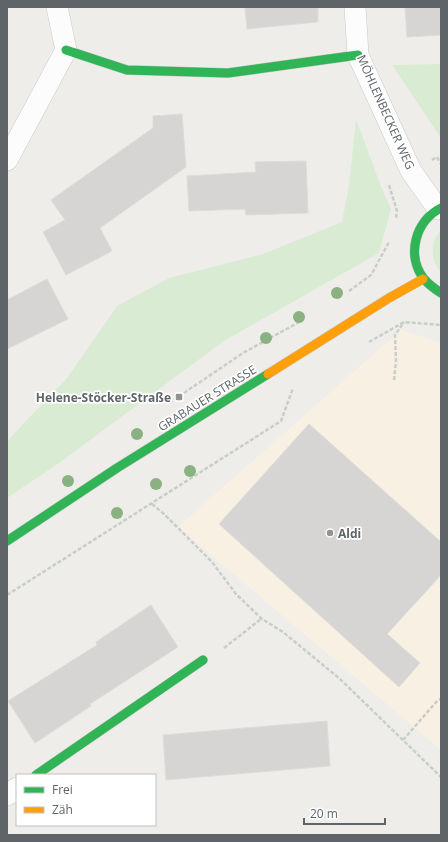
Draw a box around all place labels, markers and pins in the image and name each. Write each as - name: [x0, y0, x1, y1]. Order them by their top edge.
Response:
- place label: Helene-Stöcker-Straße: [36, 389, 171, 406]
- marker: Helene-Stöcker-Straße: [174, 392, 184, 402]
- place label: Aldi: [338, 525, 361, 542]
- marker: Aldi: [325, 528, 335, 538]

